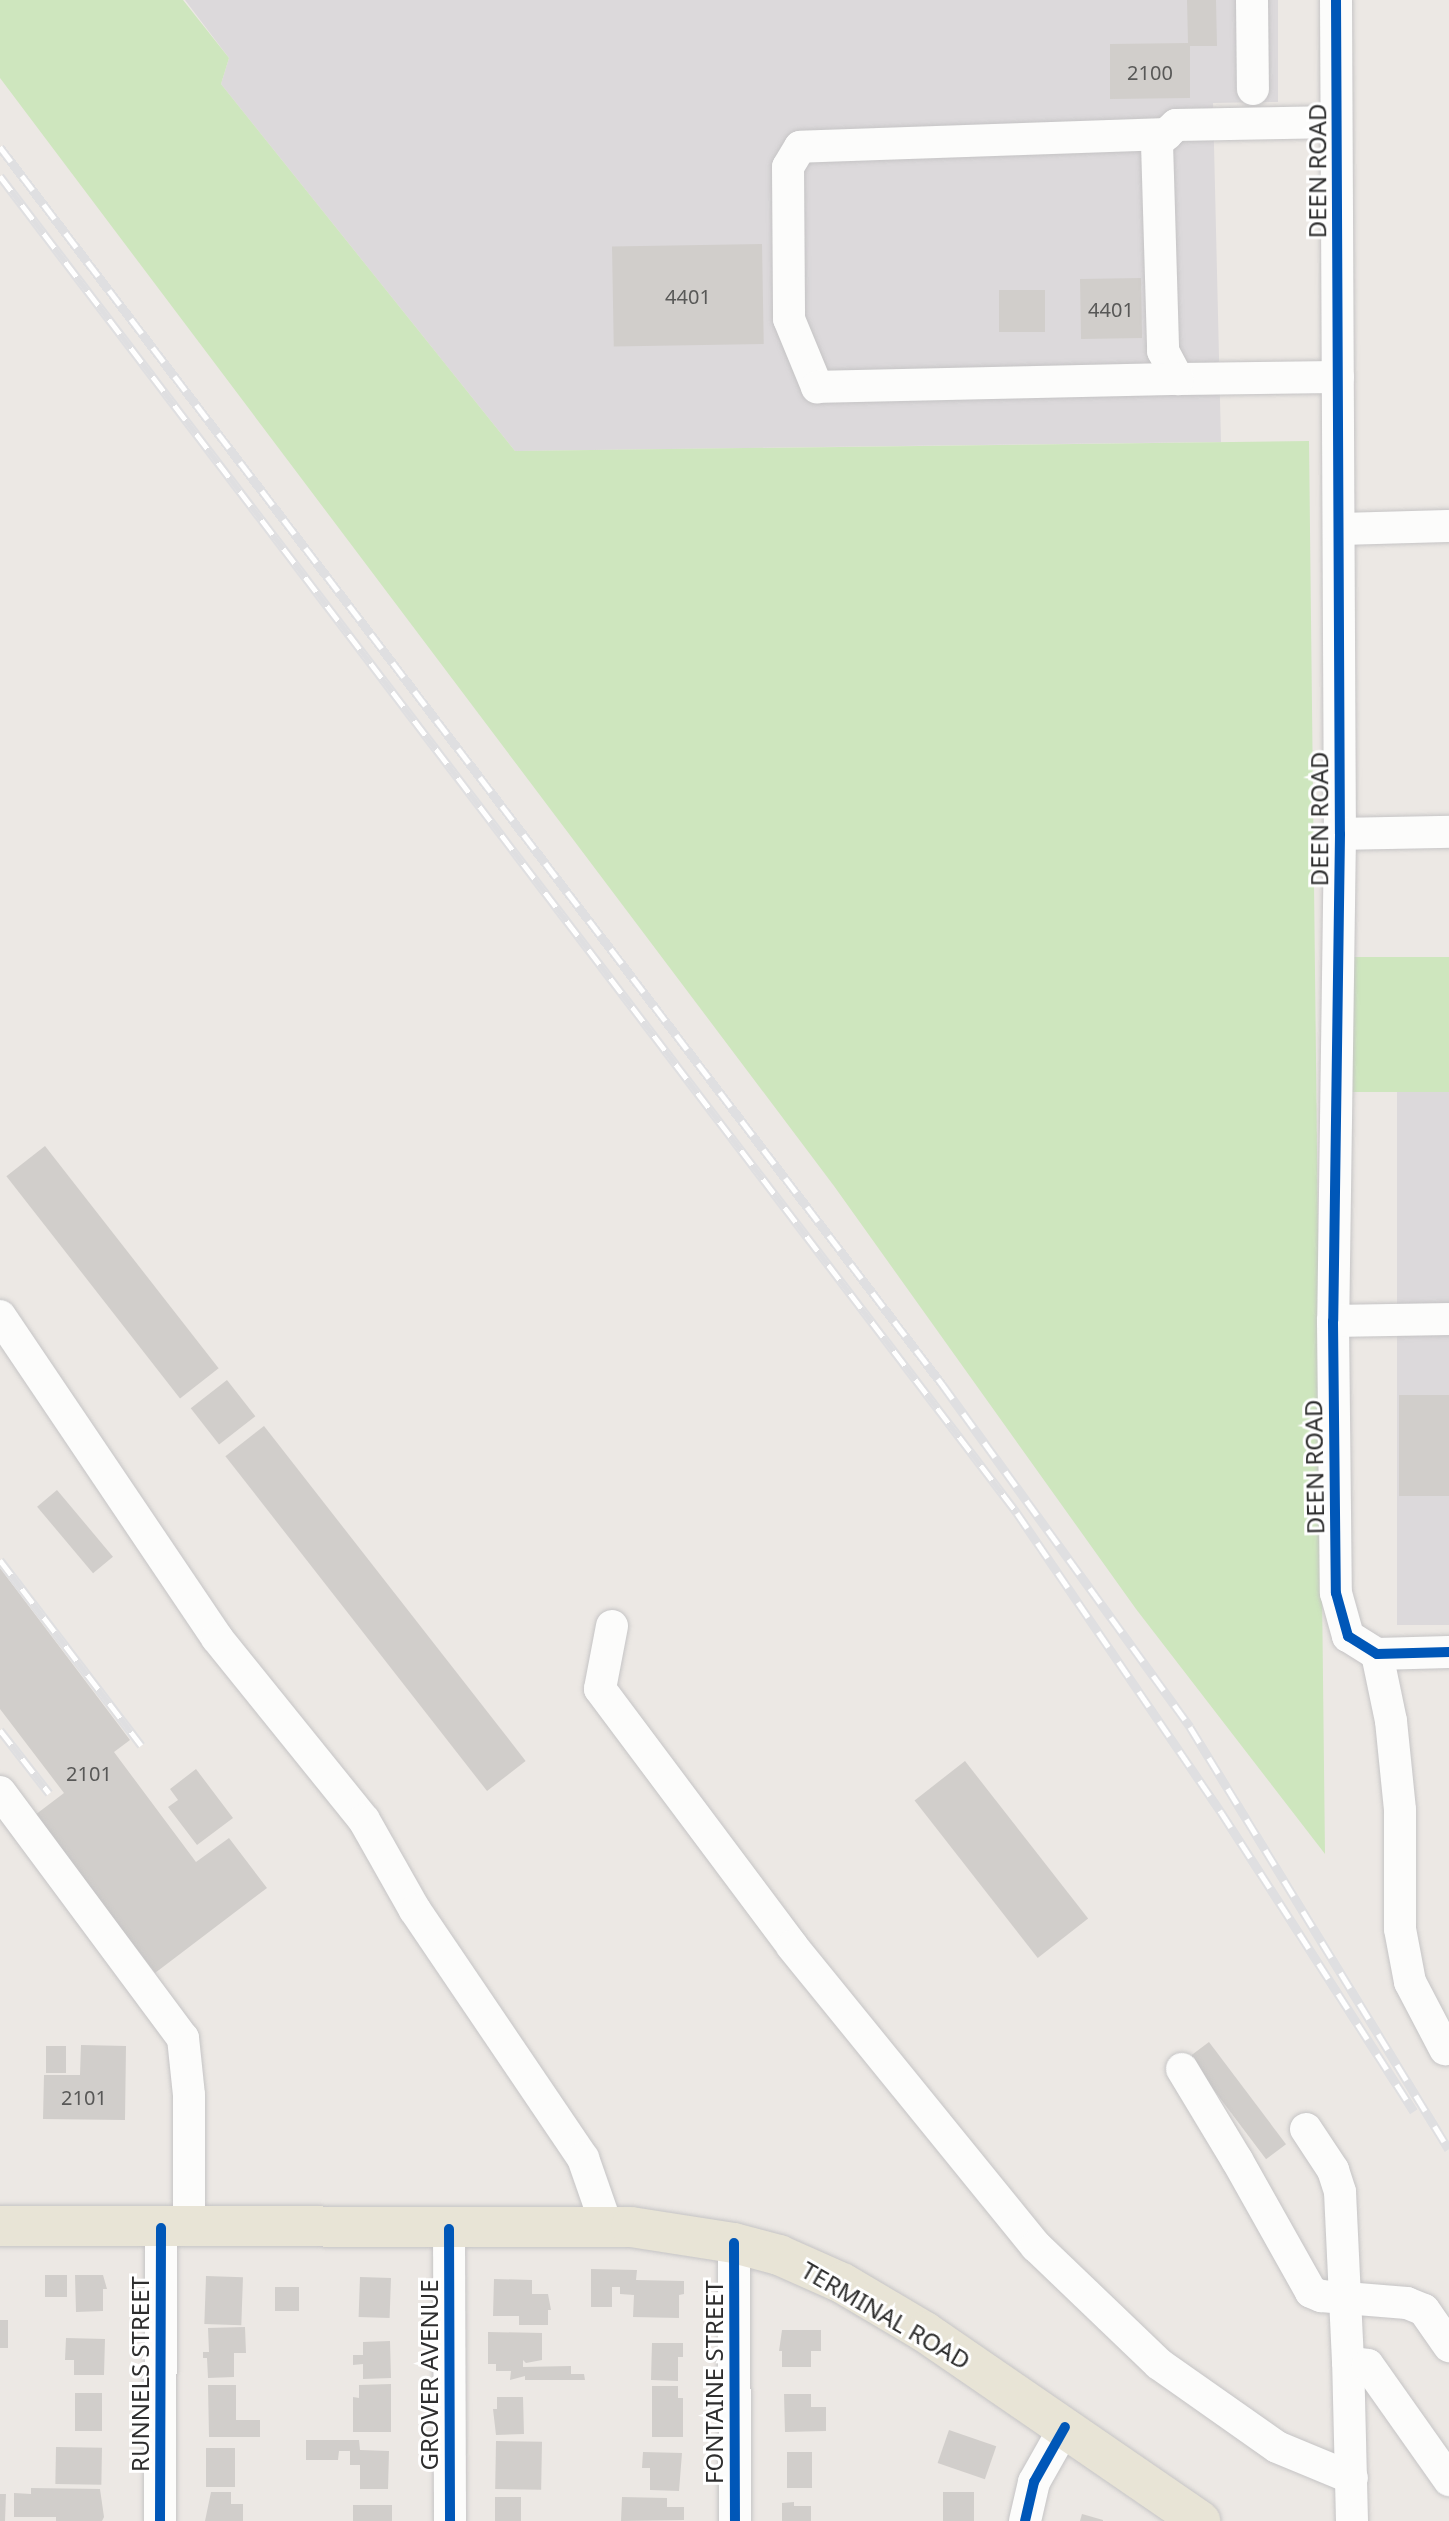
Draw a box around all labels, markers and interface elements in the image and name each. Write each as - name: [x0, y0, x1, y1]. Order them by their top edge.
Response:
- house number: 2100: [1127, 60, 1173, 84]
- street label: DEEN ROAD: [1303, 104, 1331, 238]
- house number: 4401: [665, 284, 711, 308]
- house number: 4401: [1088, 297, 1134, 321]
- street label: DEEN ROAD: [1305, 752, 1333, 886]
- street label: DEEN ROAD: [1298, 1399, 1330, 1535]
- house number: 2101: [66, 1761, 112, 1785]
- house number: 2101: [61, 2085, 107, 2109]
- street label: TERMINAL ROAD: [797, 2255, 975, 2375]
- street label: RUNNELS STREET: [126, 2276, 154, 2472]
- street label: GROVER AVENUE: [415, 2279, 443, 2471]
- street label: FONTAINE STREET: [700, 2280, 728, 2484]

